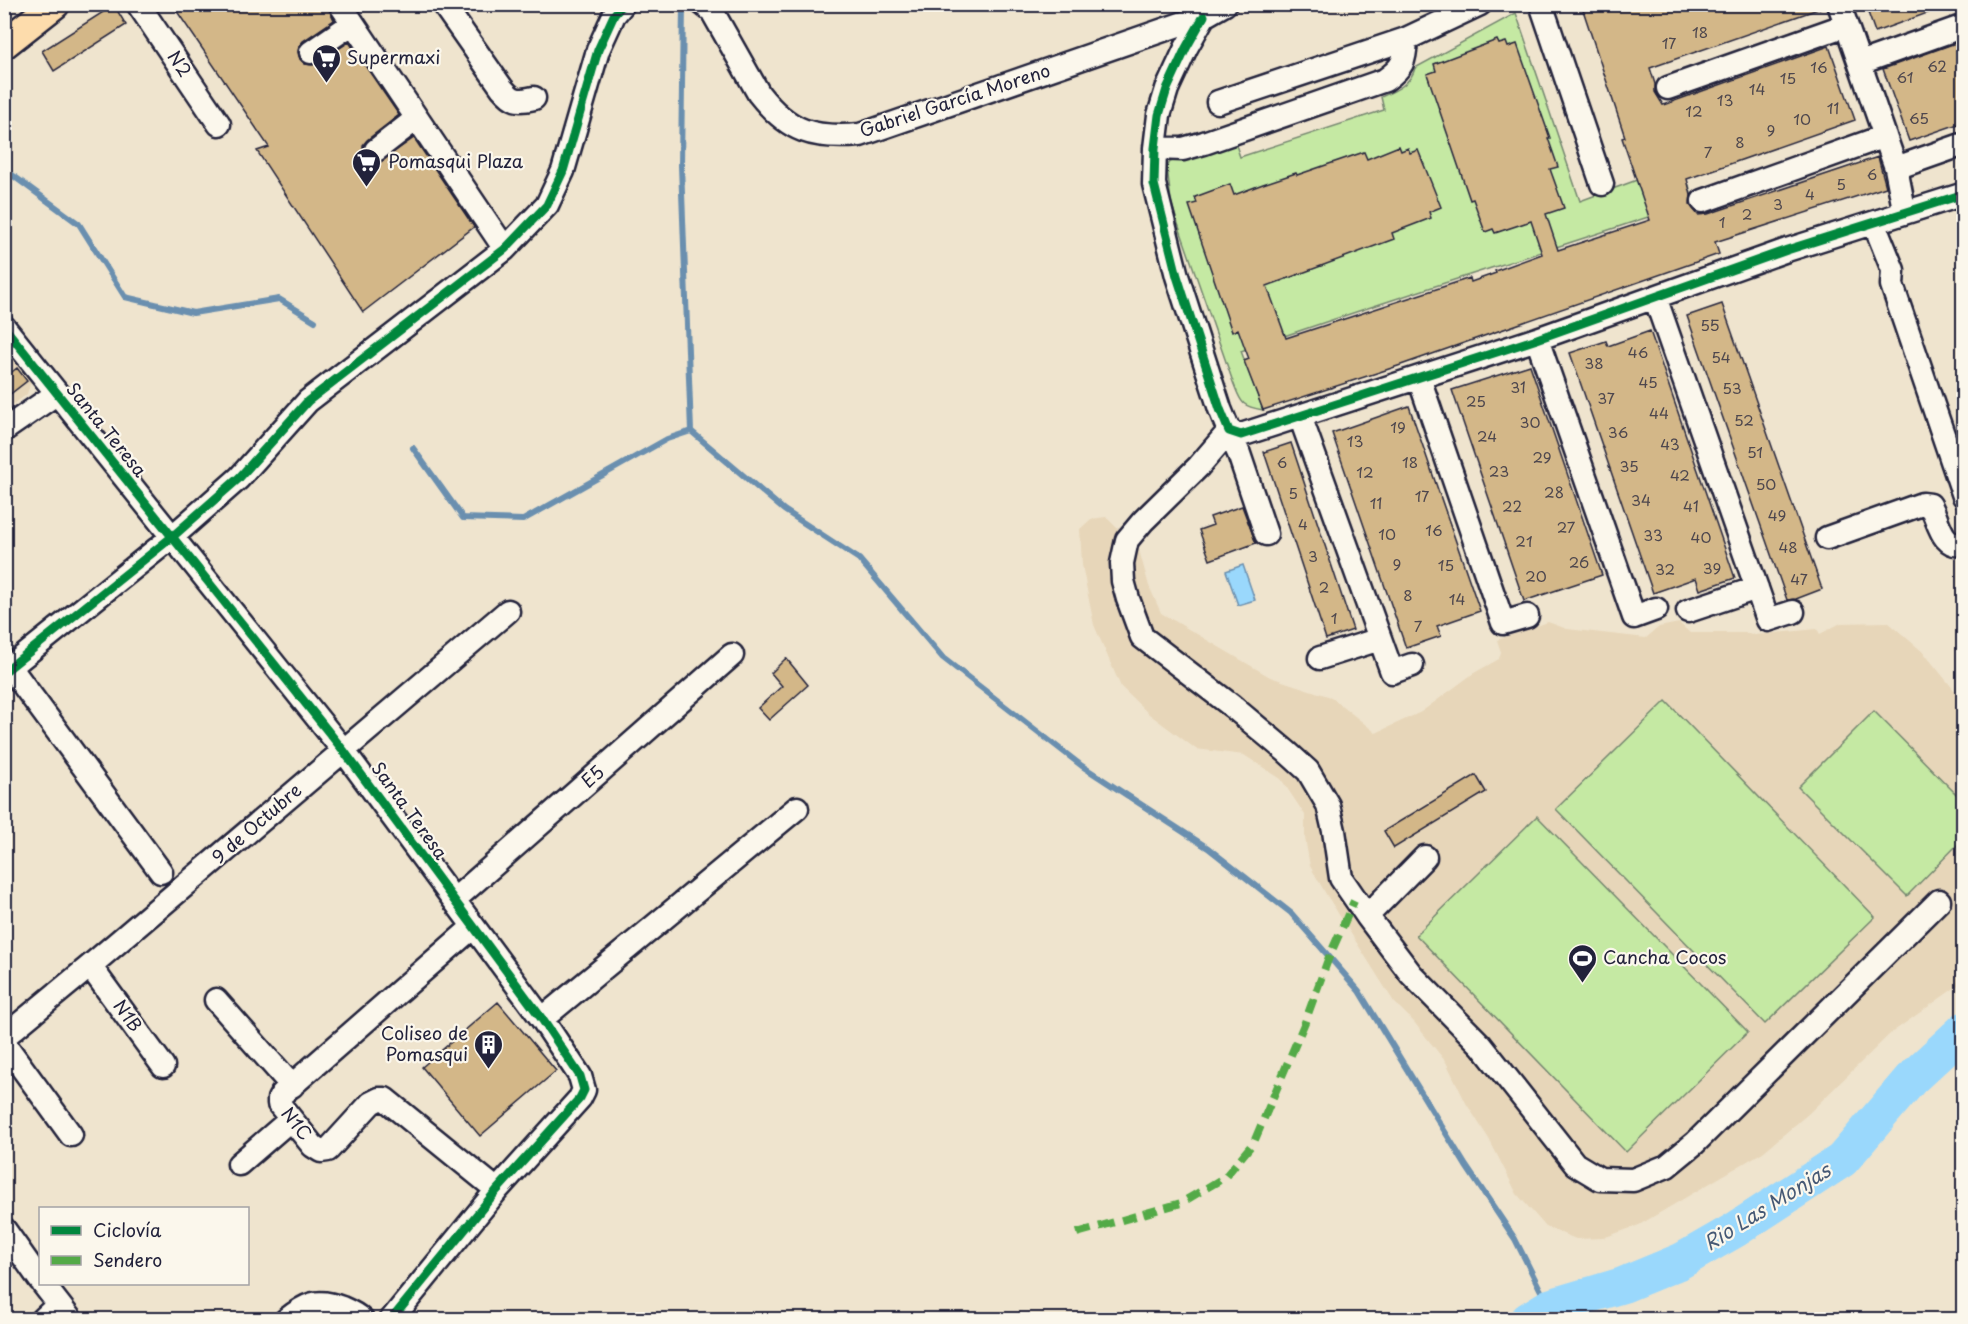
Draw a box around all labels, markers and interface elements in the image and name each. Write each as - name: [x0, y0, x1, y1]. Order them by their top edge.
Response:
- house number: 18: [1692, 20, 1708, 43]
- house number: 17: [1662, 31, 1676, 54]
- supermarket icon: Supermaxi: [310, 42, 342, 84]
- place label: Supermaxi: [347, 43, 440, 70]
- street label: N2: [162, 44, 199, 82]
- house number: 62: [1927, 54, 1947, 77]
- house number: 16: [1810, 55, 1828, 78]
- street label: Gabriel García Moreno: [856, 56, 1053, 143]
- house number: 61: [1897, 65, 1913, 88]
- house number: 15: [1780, 66, 1796, 89]
- house number: 14: [1749, 77, 1765, 100]
- house number: 13: [1717, 88, 1733, 111]
- house number: 11: [1827, 96, 1839, 119]
- house number: 12: [1685, 99, 1703, 122]
- house number: 65: [1909, 106, 1929, 129]
- house number: 10: [1793, 107, 1811, 130]
- house number: 9: [1767, 118, 1775, 141]
- house number: 8: [1735, 130, 1745, 153]
- house number: 7: [1704, 140, 1713, 163]
- supermarket icon: Pomasqui Plaza: [351, 146, 383, 188]
- place label: Pomasqui Plaza: [388, 147, 524, 174]
- house number: 6: [1867, 162, 1877, 185]
- house number: 5: [1836, 172, 1846, 195]
- house number: 4: [1805, 182, 1815, 205]
- house number: 3: [1773, 192, 1783, 215]
- house number: 2: [1742, 202, 1752, 225]
- house number: 1: [1719, 210, 1725, 233]
- house number: 55: [1700, 313, 1720, 336]
- house number: 46: [1628, 340, 1648, 363]
- house number: 54: [1711, 345, 1731, 368]
- house number: 38: [1584, 351, 1604, 374]
- house number: 45: [1638, 370, 1658, 393]
- house number: 31: [1510, 375, 1526, 398]
- street label: Santa Teresa: [61, 376, 154, 483]
- house number: 53: [1722, 376, 1742, 399]
- house number: 37: [1597, 386, 1615, 409]
- house number: 25: [1466, 389, 1486, 412]
- house number: 44: [1649, 401, 1669, 424]
- house number: 52: [1734, 408, 1754, 431]
- house number: 30: [1520, 410, 1540, 433]
- house number: 19: [1390, 415, 1406, 438]
- house number: 36: [1608, 420, 1628, 443]
- house number: 24: [1477, 424, 1497, 447]
- house number: 13: [1347, 429, 1363, 452]
- house number: 43: [1660, 432, 1680, 455]
- house number: 51: [1747, 440, 1763, 463]
- house number: 29: [1532, 445, 1552, 468]
- house number: 6: [1277, 450, 1287, 473]
- house number: 18: [1402, 450, 1418, 473]
- house number: 35: [1619, 454, 1639, 477]
- house number: 23: [1489, 459, 1509, 482]
- house number: 12: [1356, 460, 1374, 483]
- house number: 42: [1670, 463, 1690, 486]
- house number: 50: [1756, 472, 1776, 495]
- house number: 28: [1544, 480, 1564, 503]
- house number: 5: [1288, 481, 1298, 504]
- house number: 17: [1415, 484, 1429, 507]
- house number: 34: [1631, 488, 1651, 511]
- house number: 11: [1370, 491, 1382, 514]
- house number: 22: [1502, 494, 1522, 517]
- house number: 41: [1683, 494, 1699, 517]
- house number: 49: [1768, 503, 1786, 526]
- house number: 4: [1298, 512, 1308, 535]
- house number: 27: [1557, 515, 1576, 538]
- house number: 16: [1425, 518, 1443, 541]
- house number: 10: [1378, 522, 1396, 545]
- house number: 33: [1643, 523, 1663, 546]
- house number: 40: [1691, 525, 1711, 548]
- house number: 21: [1515, 529, 1533, 552]
- house number: 48: [1778, 535, 1798, 558]
- house number: 3: [1308, 544, 1318, 567]
- house number: 26: [1569, 550, 1589, 573]
- house number: 9: [1393, 552, 1401, 575]
- house number: 15: [1438, 553, 1454, 576]
- house number: 39: [1703, 556, 1721, 579]
- house number: 32: [1655, 557, 1675, 580]
- house number: 20: [1525, 564, 1547, 587]
- house number: 47: [1790, 567, 1808, 590]
- house number: 2: [1319, 575, 1329, 598]
- house number: 8: [1403, 583, 1413, 606]
- house number: 14: [1449, 587, 1465, 610]
- house number: 1: [1331, 606, 1337, 629]
- house number: 7: [1414, 614, 1423, 637]
- street label: Santa Teresa: [366, 756, 455, 865]
- street label: E5: [575, 758, 610, 794]
- street label: 9 de Octubre: [205, 776, 307, 869]
- sports icon: Cancha Cocos: [1566, 942, 1598, 984]
- place label: Cancha Cocos: [1603, 943, 1726, 970]
- street label: N1B: [107, 993, 149, 1037]
- place label: Coliseo de Pomasqui: [381, 1019, 468, 1067]
- building icon: Coliseo de Pomasqui: [473, 1028, 505, 1070]
- street label: N1C: [275, 1101, 319, 1146]
- water label: Rio Las Monjas: [1697, 1154, 1837, 1257]
- legend: [39, 1207, 249, 1285]
- text: Ciclovía: [93, 1216, 162, 1243]
- text: Sendero: [93, 1246, 162, 1273]

